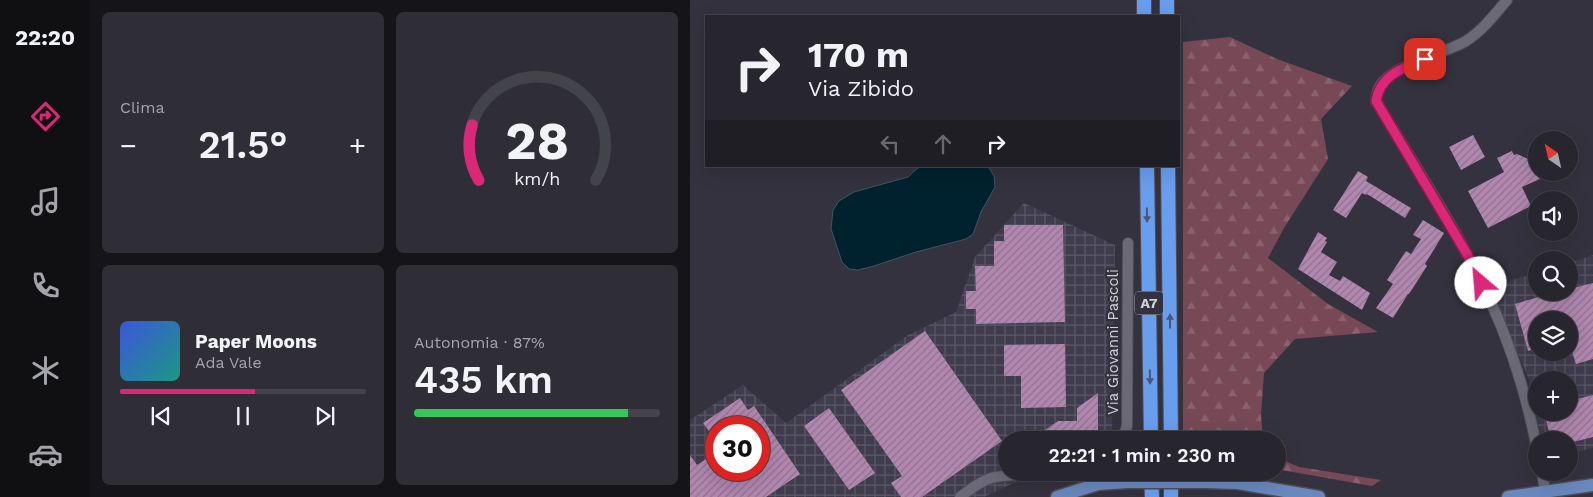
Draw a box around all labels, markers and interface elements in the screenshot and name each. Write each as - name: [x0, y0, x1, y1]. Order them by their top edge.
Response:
- text: 22:20: [15, 25, 75, 50]
- text: 170 m: [808, 34, 909, 76]
- icon: right: [725, 35, 790, 100]
- pin: [1404, 38, 1446, 80]
- icon: arrive: [1411, 45, 1439, 73]
- text: Via Zibido: [808, 76, 914, 101]
- text: Clima: [120, 98, 164, 117]
- icon: directions: [28, 99, 63, 134]
- text: 28: [505, 111, 569, 172]
- text: 21.5°: [198, 123, 288, 167]
- text: −: [120, 129, 137, 162]
- text: +: [349, 129, 366, 162]
- icon: left: [876, 130, 904, 158]
- icon: ahead: [929, 130, 957, 158]
- icon: right: [982, 130, 1010, 158]
- north arrow: [1528, 131, 1578, 181]
- map controls: [1528, 131, 1578, 481]
- text: km/h: [514, 168, 560, 189]
- icon: music: [28, 184, 63, 219]
- button: sound: [1528, 191, 1578, 241]
- one-way arrow: [1143, 207, 1151, 223]
- button: search: [1528, 251, 1578, 301]
- position arrow: [1454, 256, 1506, 308]
- icon: phone: [28, 268, 63, 303]
- street label: Via Giovanni Pascoli: [1104, 269, 1122, 415]
- road number: A7: [1135, 292, 1163, 314]
- button: layers: [1528, 311, 1578, 361]
- one-way arrow: [1166, 313, 1174, 329]
- text: Paper Moons: [195, 330, 317, 353]
- text: Autonomia · 87%: [414, 333, 545, 352]
- icon: climate: [28, 353, 63, 388]
- text: Ada Vale: [195, 353, 262, 372]
- text: 435 km: [414, 358, 553, 402]
- one-way arrow: [1146, 370, 1154, 386]
- button: +: [1528, 371, 1578, 421]
- icon: previous: [147, 402, 175, 430]
- icon: pause: [229, 402, 257, 430]
- icon: next: [311, 402, 339, 430]
- speed limit sign: 30: [705, 416, 770, 481]
- button: −: [1528, 431, 1578, 481]
- icon: car: [28, 437, 63, 472]
- text: 22:21 · 1 min · 230 m: [1048, 444, 1236, 467]

